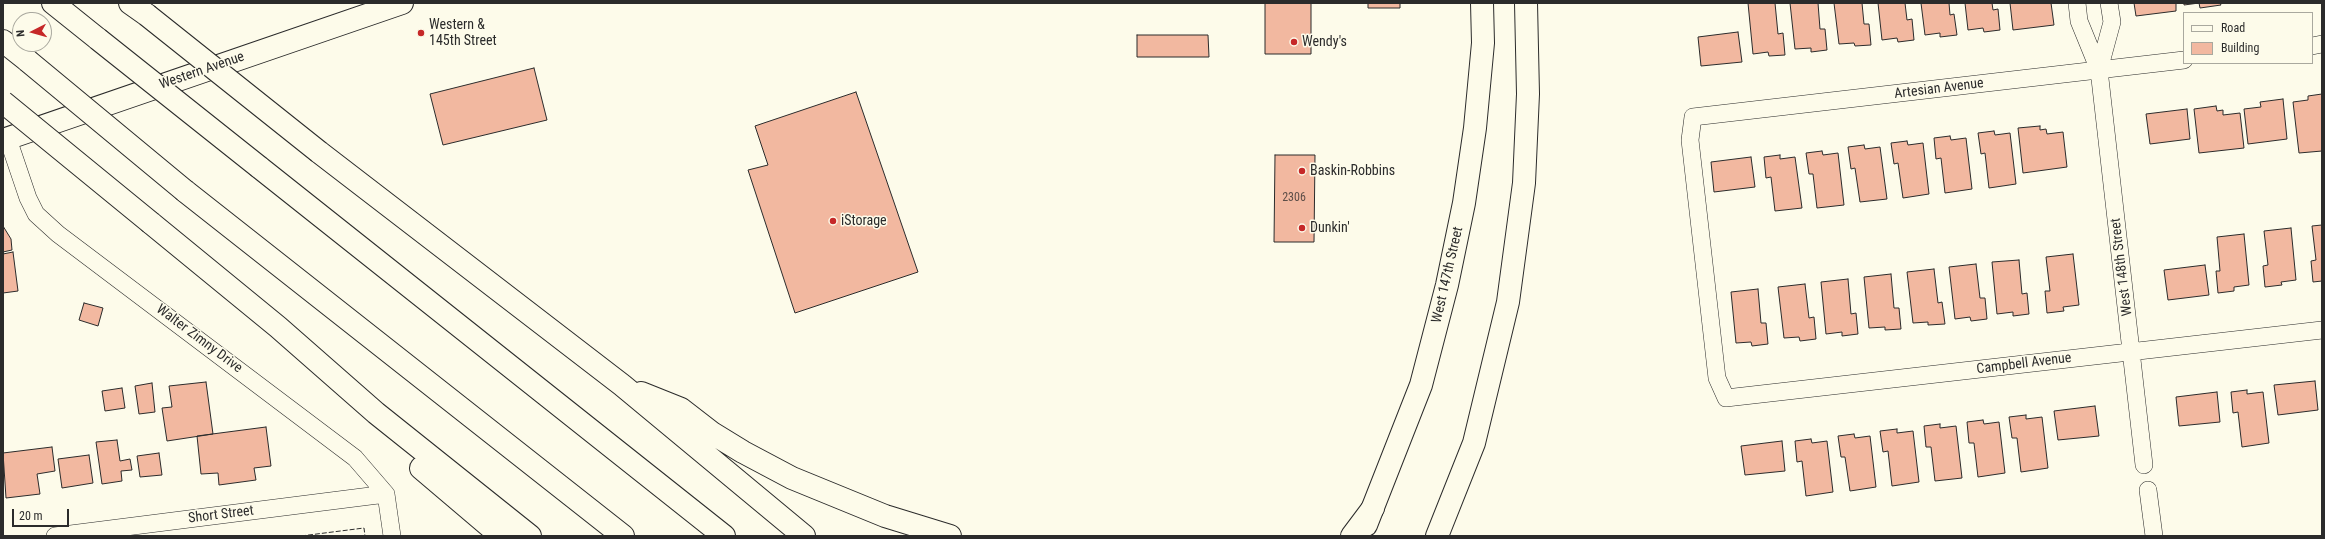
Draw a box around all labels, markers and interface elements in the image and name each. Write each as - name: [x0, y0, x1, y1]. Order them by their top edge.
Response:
- north arrow: [12, 12, 52, 52]
- legend: [2183, 12, 2313, 64]
- place label: Western & 145th Street: [429, 17, 497, 50]
- text: Road: [2221, 21, 2245, 35]
- marker: Western & 145th Street: [416, 28, 426, 38]
- text: N: [14, 29, 27, 37]
- place label: Wendy's: [1302, 34, 1347, 50]
- marker: Wendy's: [1289, 37, 1299, 47]
- text: Building: [2221, 41, 2259, 55]
- street label: Western Avenue: [157, 49, 247, 93]
- street label: Artesian Avenue: [1893, 75, 1985, 103]
- place label: Baskin-Robbins: [1310, 163, 1395, 179]
- marker: Baskin-Robbins: [1297, 166, 1307, 176]
- house number: 2306: [1282, 191, 1306, 205]
- place label: iStorage: [841, 213, 887, 229]
- marker: iStorage: [828, 216, 838, 226]
- street label: West 148th Street: [2108, 217, 2136, 317]
- place label: Dunkin': [1310, 220, 1350, 236]
- marker: Dunkin': [1297, 223, 1307, 233]
- street label: West 147th Street: [1429, 225, 1467, 325]
- street label: Walter Zimny Drive: [153, 301, 245, 377]
- street label: Campbell Avenue: [1976, 350, 2072, 378]
- scale bar: [14, 501, 71, 527]
- street label: Short Street: [187, 503, 255, 527]
- text: 20 m: [19, 509, 43, 523]

